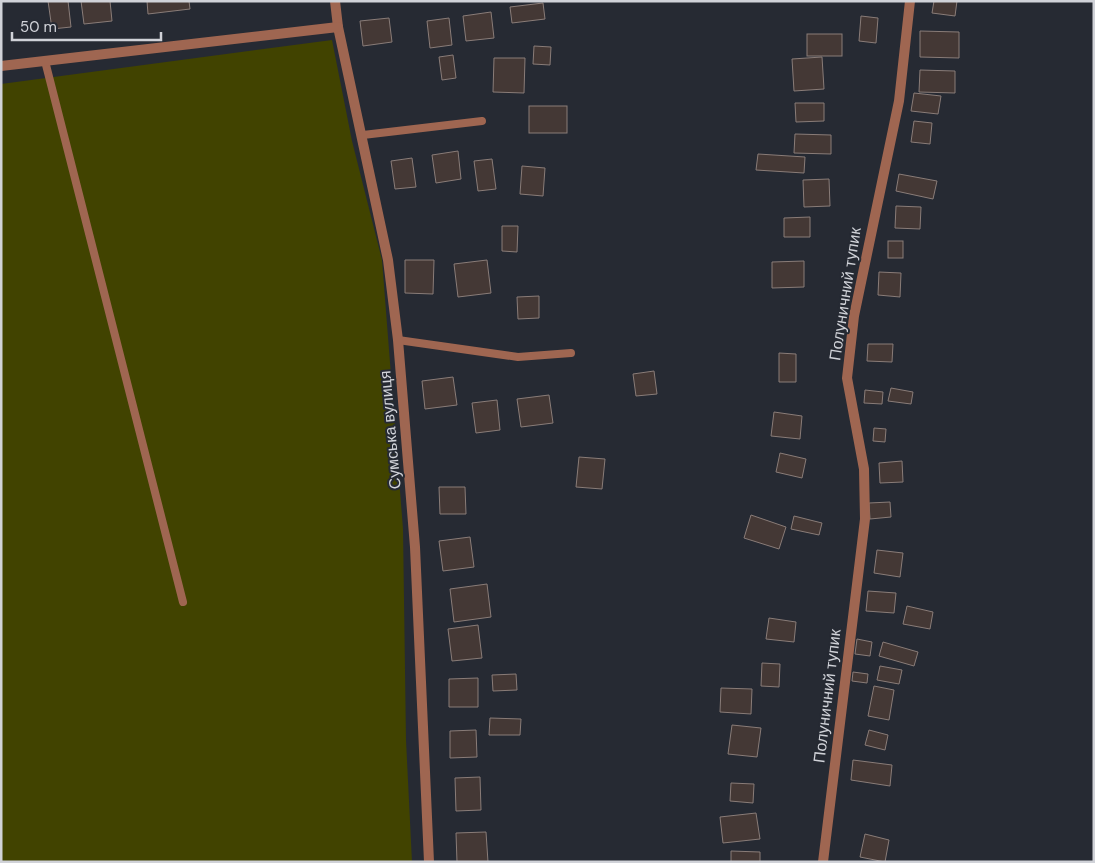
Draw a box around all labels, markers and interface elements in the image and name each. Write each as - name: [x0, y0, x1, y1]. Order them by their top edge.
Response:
- scale bar: [12, 10, 161, 42]
- text: 50 m: [20, 17, 57, 37]
- street label: Полуничний тупик: [824, 225, 866, 362]
- street label: Сумська вулиця: [374, 370, 406, 490]
- street label: Полуничний тупик: [808, 627, 846, 764]

